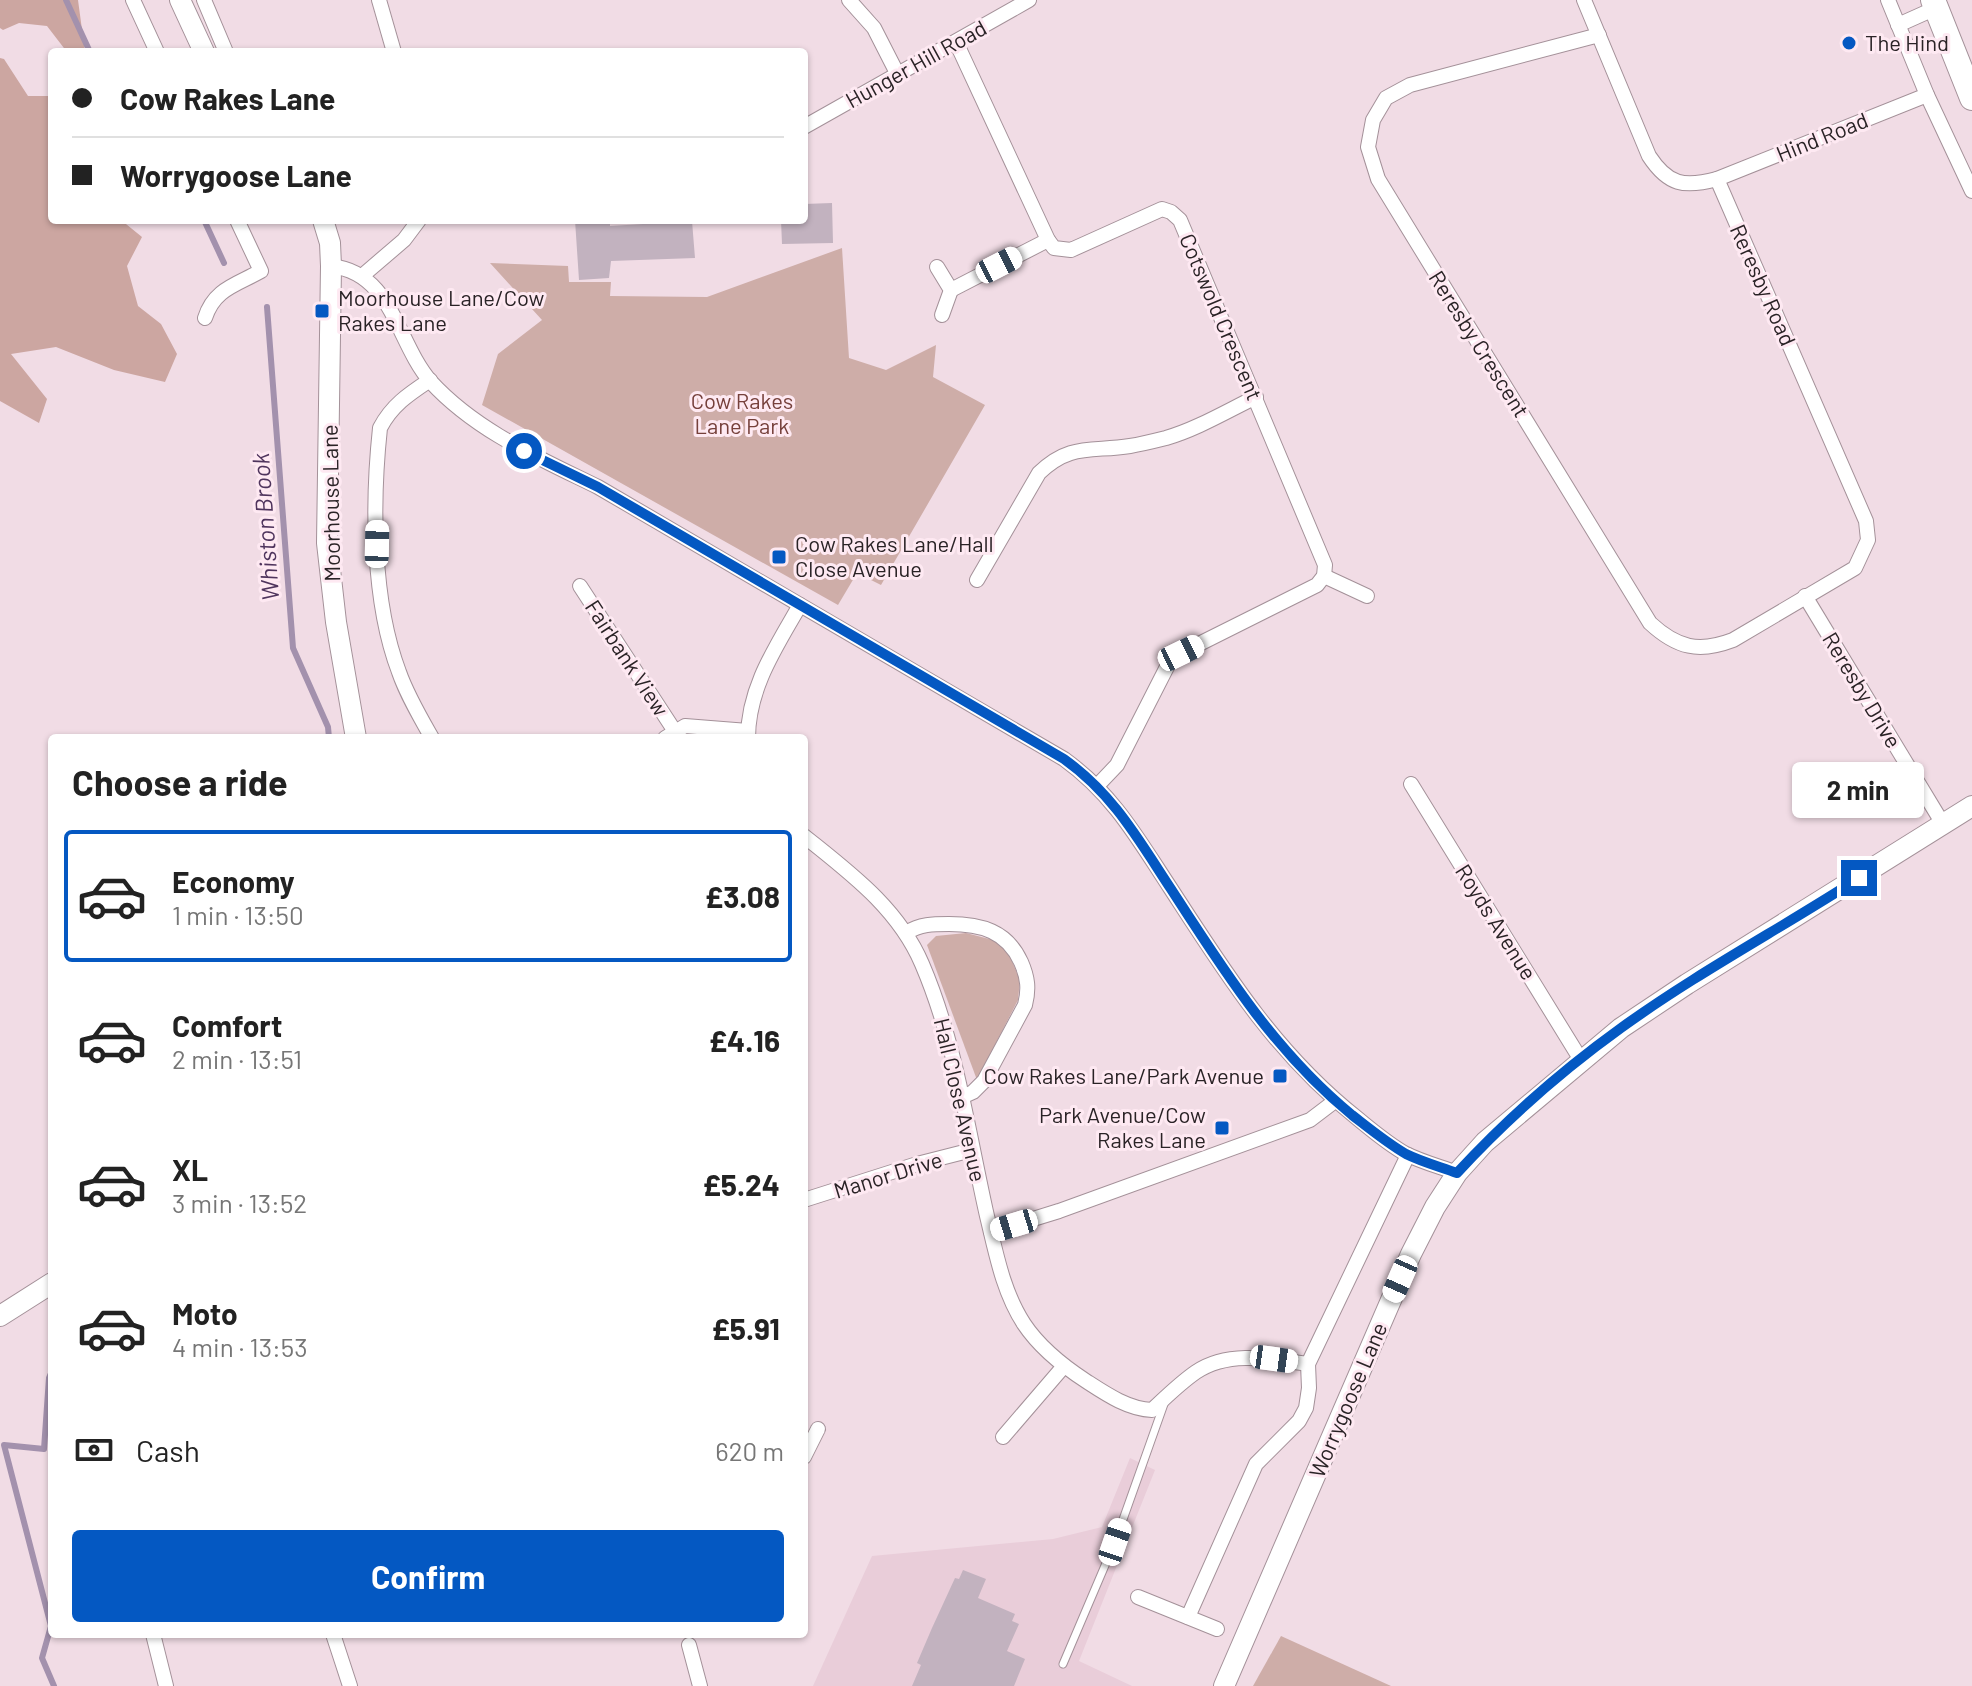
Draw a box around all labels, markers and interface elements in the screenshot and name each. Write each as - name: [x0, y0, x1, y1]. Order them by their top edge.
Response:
- street label: Hunger Hill Road: [841, 14, 991, 113]
- place label: The Hind: [1865, 29, 1949, 55]
- marker: The Hind: [1840, 34, 1858, 52]
- text: Cow Rakes Lane: [120, 80, 335, 116]
- street label: Hind Road: [1772, 106, 1871, 166]
- text: Worrygoose Lane: [120, 157, 352, 193]
- street label: Reresby Road: [1726, 220, 1802, 349]
- street label: Cotswold Crescent: [1175, 229, 1269, 404]
- car: [972, 243, 1026, 287]
- street label: Reresby Crescent: [1424, 265, 1535, 422]
- place label: Moorhouse Lane/Cow Rakes Lane: [338, 284, 545, 335]
- marker: Moorhouse Lane/Cow Rakes Lane: [313, 302, 331, 320]
- park label: Cow Rakes Lane Park: [691, 387, 793, 438]
- street label: Moorhouse Lane: [316, 424, 344, 582]
- route start: [506, 433, 542, 469]
- water label: Whiston Brook: [245, 452, 284, 602]
- car: [365, 520, 389, 568]
- place label: Cow Rakes Lane/Hall Close Avenue: [795, 530, 994, 581]
- marker: Cow Rakes Lane/Hall Close Avenue: [770, 548, 788, 566]
- street label: Fairbank View: [581, 595, 675, 720]
- street label: Reresby Drive: [1818, 627, 1908, 752]
- car: [1154, 632, 1208, 674]
- text: Choose a ride: [72, 760, 288, 803]
- callout: 2 min: [1793, 762, 1925, 818]
- text: 2 min: [1827, 774, 1889, 805]
- street label: Royds Avenue: [1451, 859, 1543, 984]
- icon: car: [76, 860, 148, 932]
- route end: [1841, 860, 1877, 896]
- text: Economy: [172, 863, 295, 899]
- text: £3.08: [705, 878, 780, 914]
- text: 1 min · 13:50: [172, 899, 304, 930]
- icon: car: [76, 1004, 148, 1076]
- text: Comfort: [172, 1007, 282, 1043]
- street label: Hall Close Avenue: [930, 1015, 992, 1184]
- text: £4.16: [709, 1022, 780, 1058]
- text: 2 min · 13:51: [172, 1043, 302, 1074]
- place label: Cow Rakes Lane/Park Avenue: [984, 1062, 1264, 1088]
- marker: Cow Rakes Lane/Park Avenue: [1271, 1067, 1289, 1085]
- place label: Park Avenue/Cow Rakes Lane: [1039, 1101, 1206, 1152]
- marker: Park Avenue/Cow Rakes Lane: [1213, 1119, 1231, 1137]
- street label: Manor Drive: [830, 1145, 945, 1203]
- icon: car: [76, 1148, 148, 1220]
- text: XL: [172, 1151, 208, 1187]
- text: £5.24: [702, 1166, 780, 1202]
- text: 3 min · 13:52: [172, 1187, 307, 1218]
- car: [988, 1207, 1040, 1243]
- car: [1379, 1252, 1421, 1306]
- icon: car: [76, 1292, 148, 1364]
- text: Moto: [172, 1295, 238, 1331]
- text: £5.91: [711, 1310, 780, 1346]
- street label: Worrygoose Lane: [1303, 1318, 1392, 1481]
- text: 4 min · 13:53: [172, 1331, 308, 1362]
- car: [1249, 1344, 1299, 1374]
- icon: cash: [72, 1428, 116, 1472]
- text: Cash: [136, 1432, 200, 1468]
- text: 620 m: [715, 1435, 784, 1466]
- car: [1096, 1515, 1134, 1569]
- button: Confirm: [72, 1530, 784, 1622]

